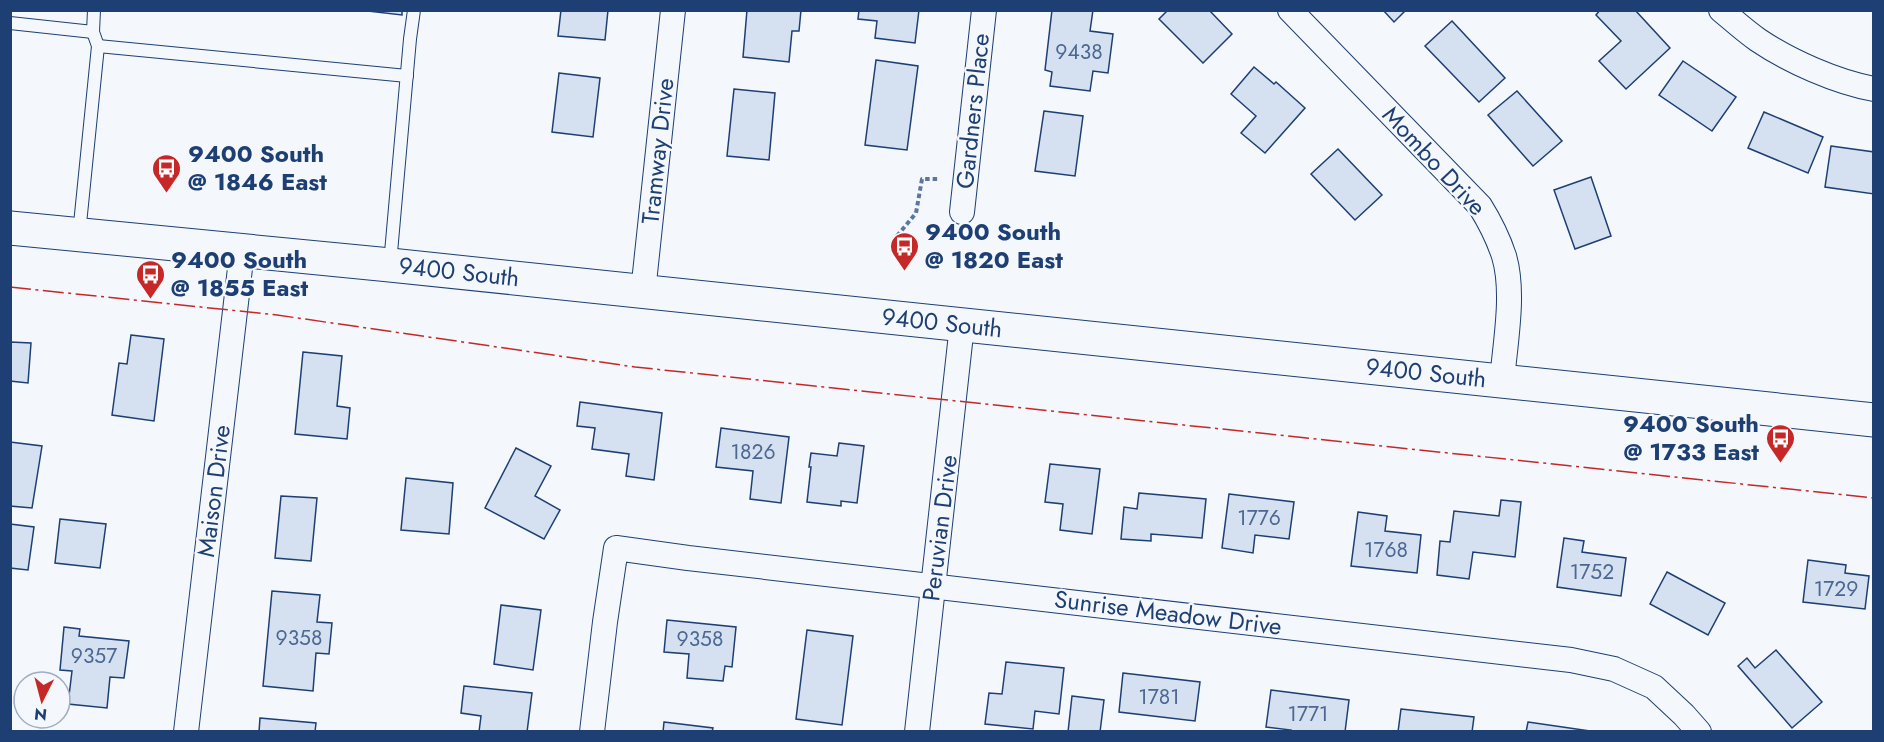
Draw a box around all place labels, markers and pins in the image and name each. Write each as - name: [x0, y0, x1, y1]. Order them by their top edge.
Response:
- place label: 9400 South @ 1846 East: [188, 136, 327, 199]
- bus stop icon: 9400 South @ 1846 East: [151, 152, 183, 194]
- place label: 9400 South @ 1820 East: [925, 214, 1063, 277]
- bus stop icon: 9400 South @ 1820 East: [888, 230, 920, 272]
- place label: 9400 South @ 1855 East: [171, 242, 308, 305]
- bus stop icon: 9400 South @ 1855 East: [134, 258, 166, 300]
- place label: 9400 South @ 1733 East: [1623, 406, 1759, 469]
- bus stop icon: 9400 South @ 1733 East: [1764, 422, 1796, 464]

